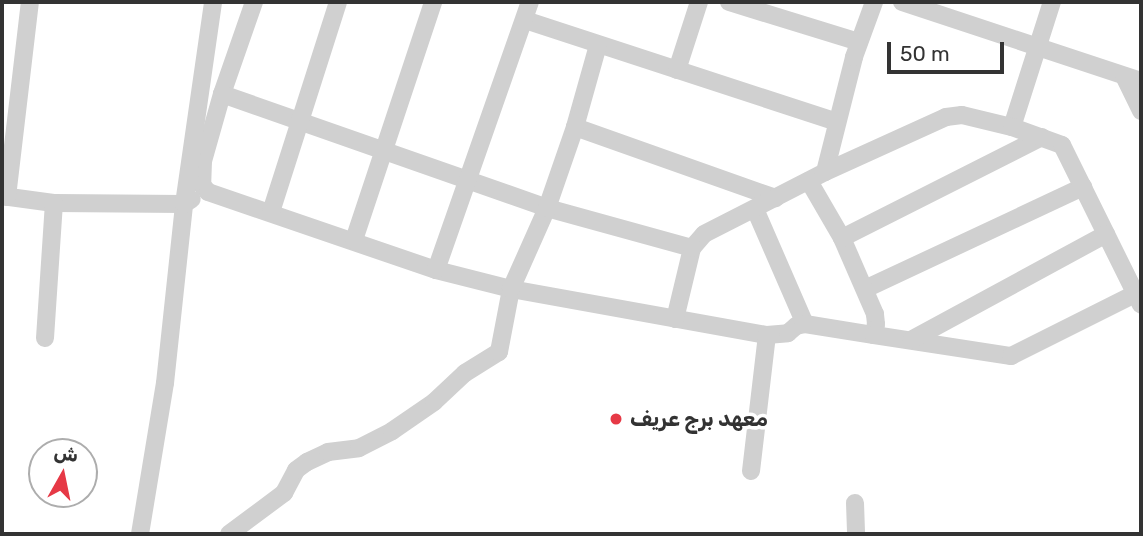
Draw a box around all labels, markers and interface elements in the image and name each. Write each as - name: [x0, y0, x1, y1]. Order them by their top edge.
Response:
- scale bar: [891, 28, 1008, 72]
- text: 50 m: [900, 41, 950, 66]
- place label: معهد برج عريف: [630, 406, 768, 432]
- marker: معهد برج عريف: [608, 411, 624, 427]
- north arrow: [28, 438, 98, 508]
- text: ش: [52, 440, 80, 467]

